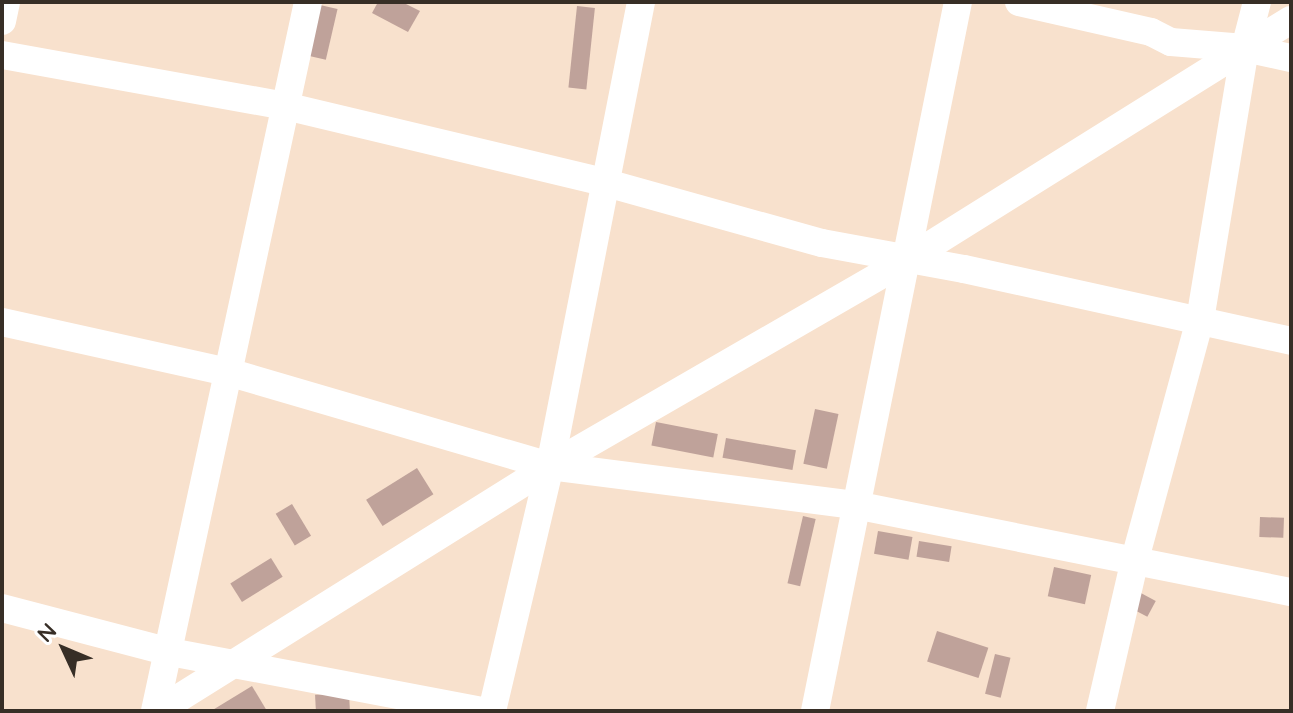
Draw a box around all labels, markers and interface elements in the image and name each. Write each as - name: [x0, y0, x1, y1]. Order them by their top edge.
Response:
- north arrow: [24, 609, 104, 689]
- text: N: [31, 617, 62, 648]

